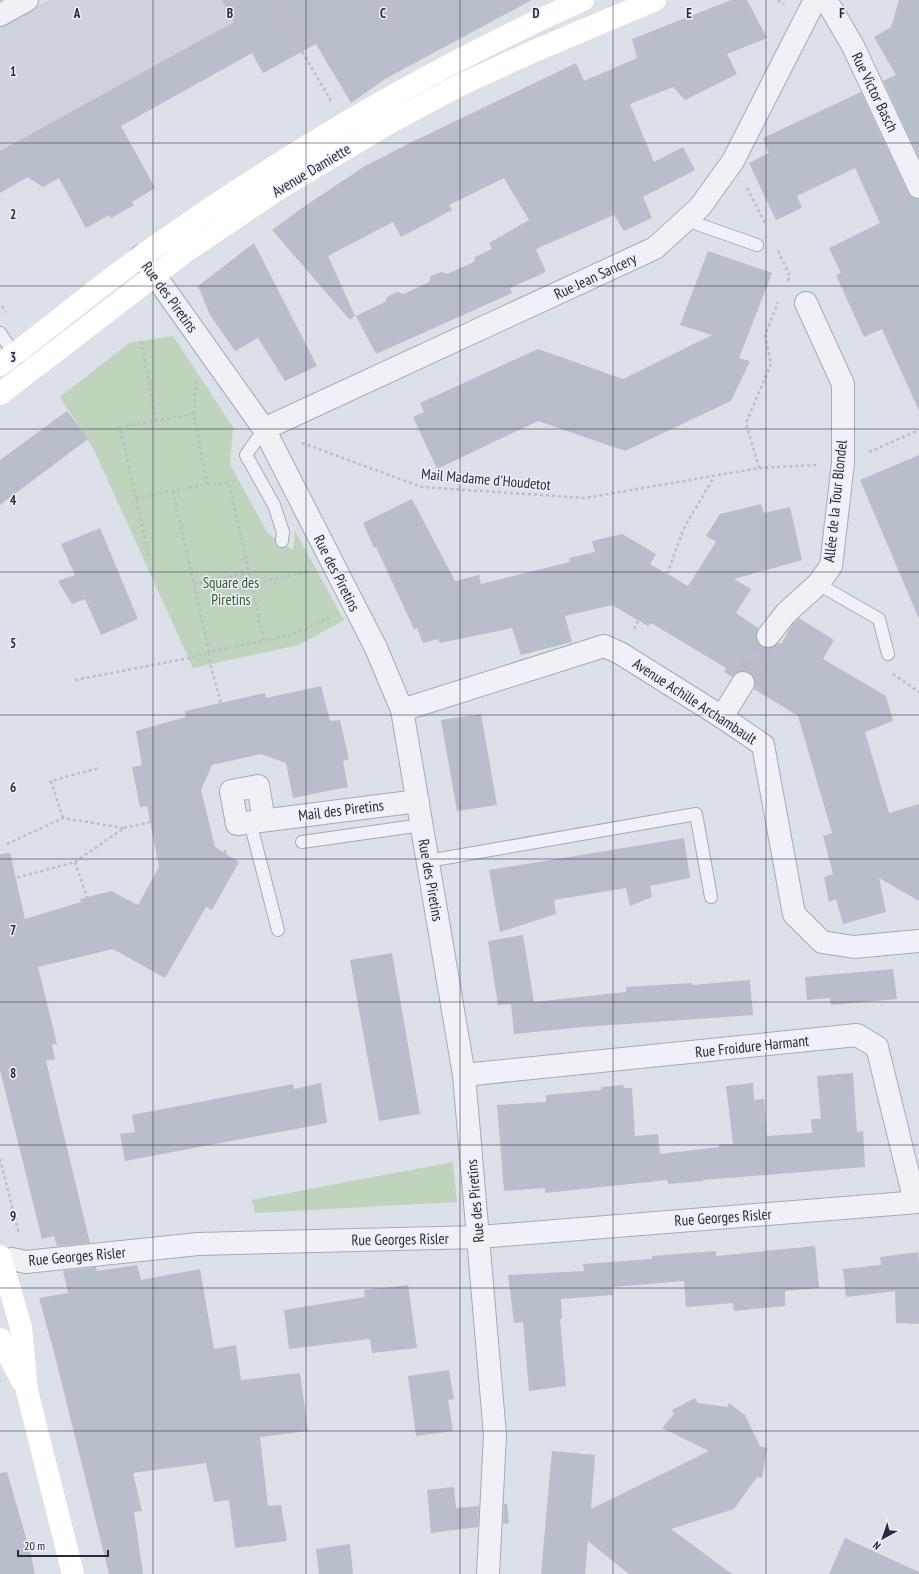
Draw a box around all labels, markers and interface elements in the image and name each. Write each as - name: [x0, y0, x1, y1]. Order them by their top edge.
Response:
- text: A: [73, 5, 81, 22]
- text: B: [227, 5, 233, 22]
- text: C: [380, 5, 386, 22]
- text: D: [533, 5, 540, 22]
- text: E: [686, 5, 692, 22]
- text: F: [839, 5, 845, 22]
- street label: Rue Victor Basch: [848, 49, 902, 135]
- text: 1: [10, 63, 16, 80]
- street label: Avenue Damiette: [268, 139, 354, 201]
- text: 2: [10, 206, 16, 223]
- street label: Rue Jean Sancery: [551, 248, 640, 303]
- street label: Rue des Piretins: [138, 258, 202, 336]
- text: 3: [10, 349, 16, 366]
- street label: Allée de la Tour Blondel: [819, 438, 851, 563]
- street label: Mail Madame d'Houdetot: [420, 464, 552, 494]
- text: 4: [10, 492, 17, 509]
- street label: Rue des Piretins: [310, 532, 364, 614]
- park label: Square des Piretins: [203, 573, 259, 609]
- text: 5: [10, 635, 16, 652]
- street label: Avenue Achille Archambault: [629, 654, 761, 748]
- text: 6: [10, 779, 16, 796]
- street label: Mail des Piretins: [297, 795, 385, 825]
- street label: Rue des Piretins: [414, 837, 448, 923]
- text: 7: [10, 922, 16, 939]
- street label: Rue Froidure Harmant: [694, 1031, 810, 1061]
- text: 8: [10, 1065, 16, 1082]
- street label: Rue des Piretins: [462, 1159, 488, 1243]
- street label: Rue Georges Risler: [674, 1204, 773, 1230]
- text: 9: [10, 1208, 16, 1225]
- street label: Rue Georges Risler: [351, 1229, 450, 1249]
- street label: Rue Georges Risler: [28, 1242, 127, 1270]
- north arrow: [863, 1518, 903, 1558]
- scale bar: [18, 1532, 108, 1558]
- text: 20 m: [24, 1538, 45, 1553]
- text: N: [870, 1538, 883, 1553]

